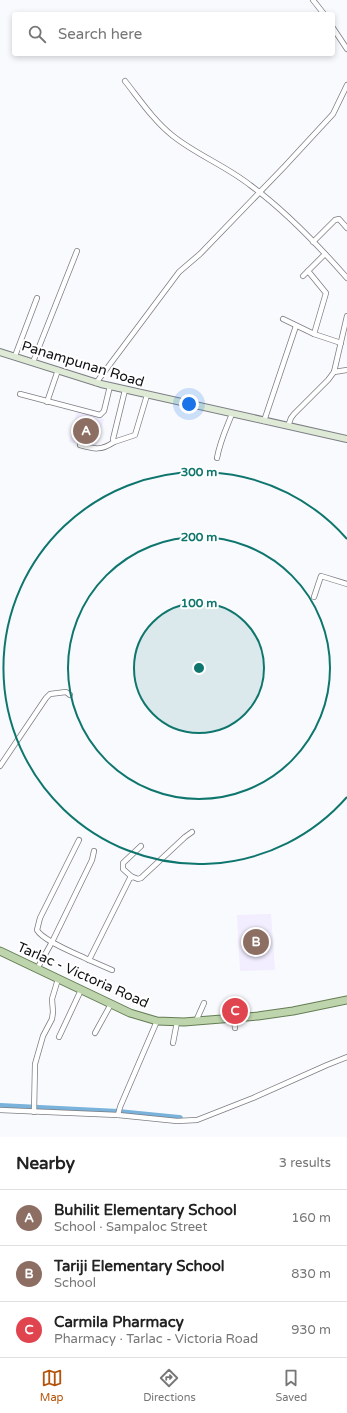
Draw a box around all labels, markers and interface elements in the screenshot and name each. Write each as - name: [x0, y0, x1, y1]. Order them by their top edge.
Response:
- search box: [12, 12, 335, 56]
- icon: search: [26, 23, 48, 45]
- text: Search here: [58, 25, 142, 43]
- street label: Panampunan Road: [20, 337, 146, 391]
- your location: [179, 394, 199, 414]
- pin: A: [73, 416, 99, 446]
- text: 300 m: [181, 465, 217, 479]
- text: 200 m: [181, 530, 217, 544]
- text: 100 m: [181, 596, 217, 610]
- centre of rings: [192, 661, 206, 675]
- pin: B: [243, 927, 269, 957]
- street label: Tarlac - Victoria Road: [15, 938, 151, 1012]
- pin: C: [222, 996, 248, 1026]
- text: Nearby: [16, 1153, 75, 1174]
- text: 3 results: [279, 1155, 331, 1171]
- text: Buhilit Elementary School: [54, 1201, 237, 1219]
- text: A: [24, 1210, 34, 1226]
- text: 160 m: [291, 1210, 331, 1226]
- text: School · Sampaloc Street: [54, 1219, 207, 1235]
- text: Tariji Elementary School: [54, 1257, 225, 1275]
- text: B: [24, 1266, 34, 1282]
- text: 830 m: [291, 1266, 331, 1282]
- text: School: [54, 1275, 96, 1291]
- text: Carmila Pharmacy: [54, 1313, 184, 1331]
- text: C: [24, 1322, 34, 1338]
- text: 930 m: [291, 1322, 331, 1338]
- text: Pharmacy · Tarlac - Victoria Road: [54, 1331, 258, 1347]
- tab: Map: [40, 1367, 64, 1404]
- tab: Directions: [143, 1367, 196, 1404]
- tab: Saved: [275, 1367, 307, 1404]

